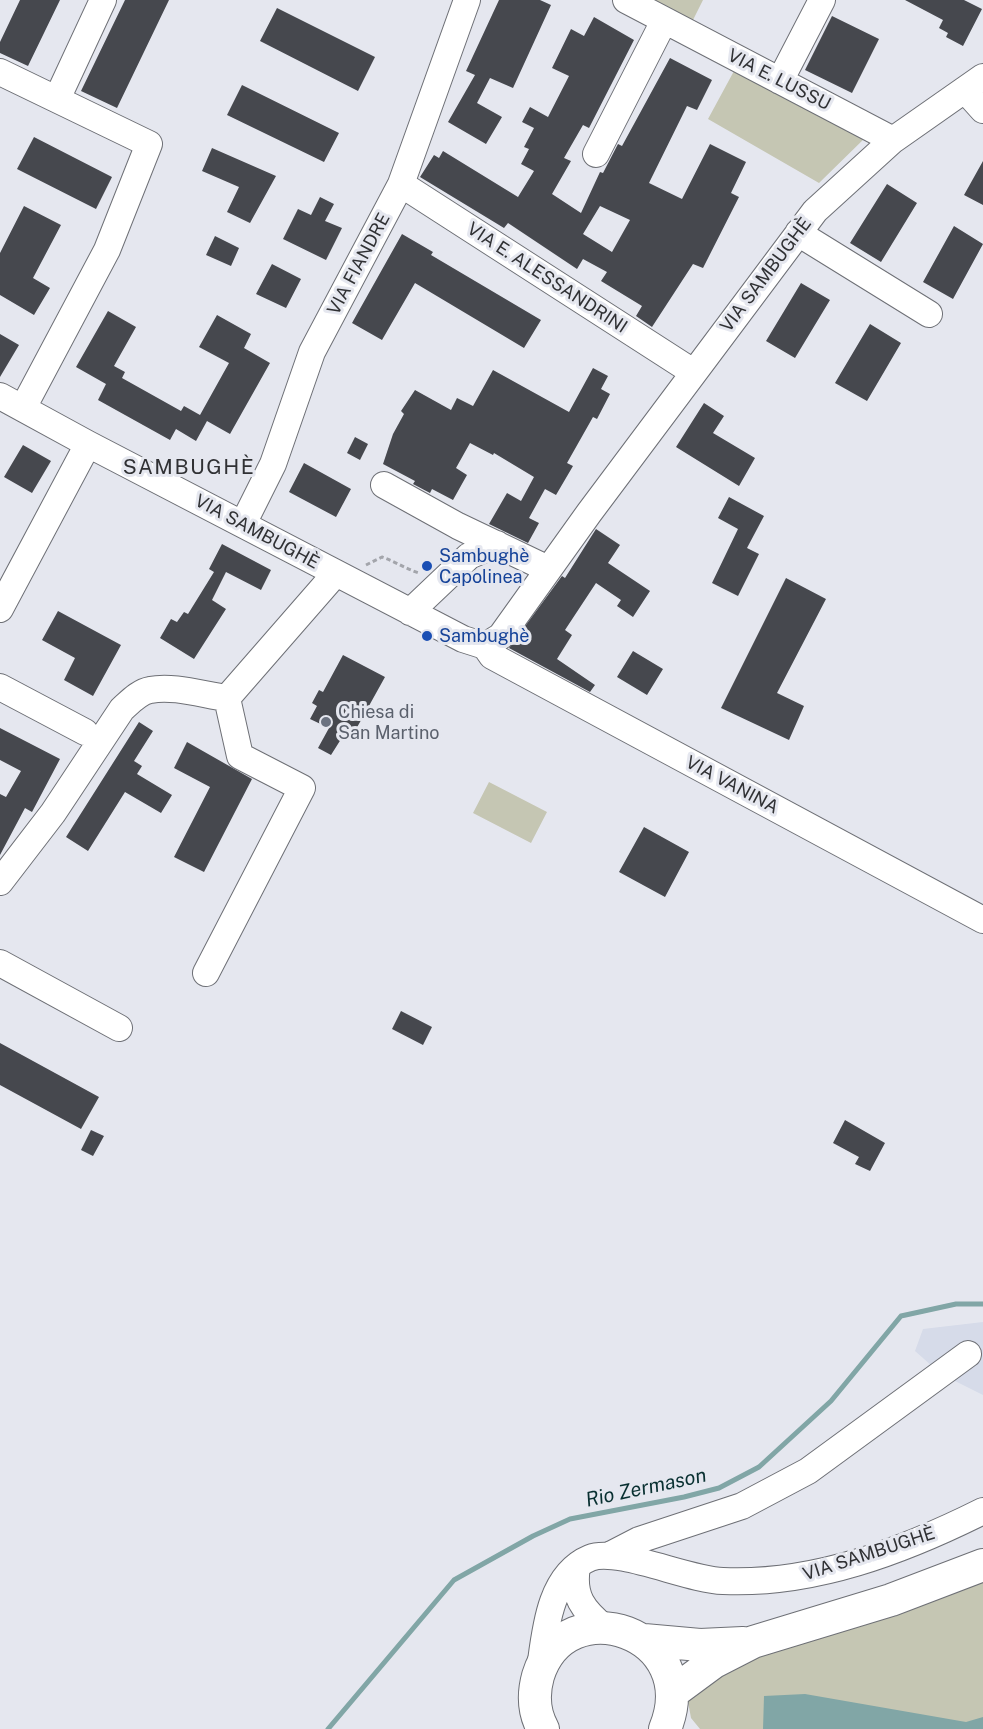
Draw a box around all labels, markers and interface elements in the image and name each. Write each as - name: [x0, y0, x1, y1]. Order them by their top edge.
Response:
- street label: VIA E. LUSSU: [724, 45, 834, 115]
- street label: VIA FIANDRE: [323, 209, 395, 319]
- street label: VIA SAMBUGHÈ: [716, 214, 816, 336]
- street label: VIA E. ALESSANDRINI: [463, 218, 631, 338]
- district label: SAMBUGHÈ: [123, 455, 255, 481]
- street label: VIA SAMBUGHÈ: [191, 490, 323, 574]
- place label: Sambughè Capolinea: [439, 545, 529, 588]
- marker: Sambughè Capolinea: [420, 559, 434, 573]
- place label: Sambughè: [439, 625, 529, 647]
- marker: Sambughè: [420, 629, 434, 643]
- place label: Chiesa di San Martino: [338, 701, 439, 744]
- marker: Chiesa di San Martino: [319, 715, 333, 729]
- street label: VIA VANINA: [682, 751, 782, 819]
- water label: Rio Zermason: [583, 1464, 709, 1512]
- street label: VIA SAMBUGHÈ: [800, 1522, 938, 1586]

